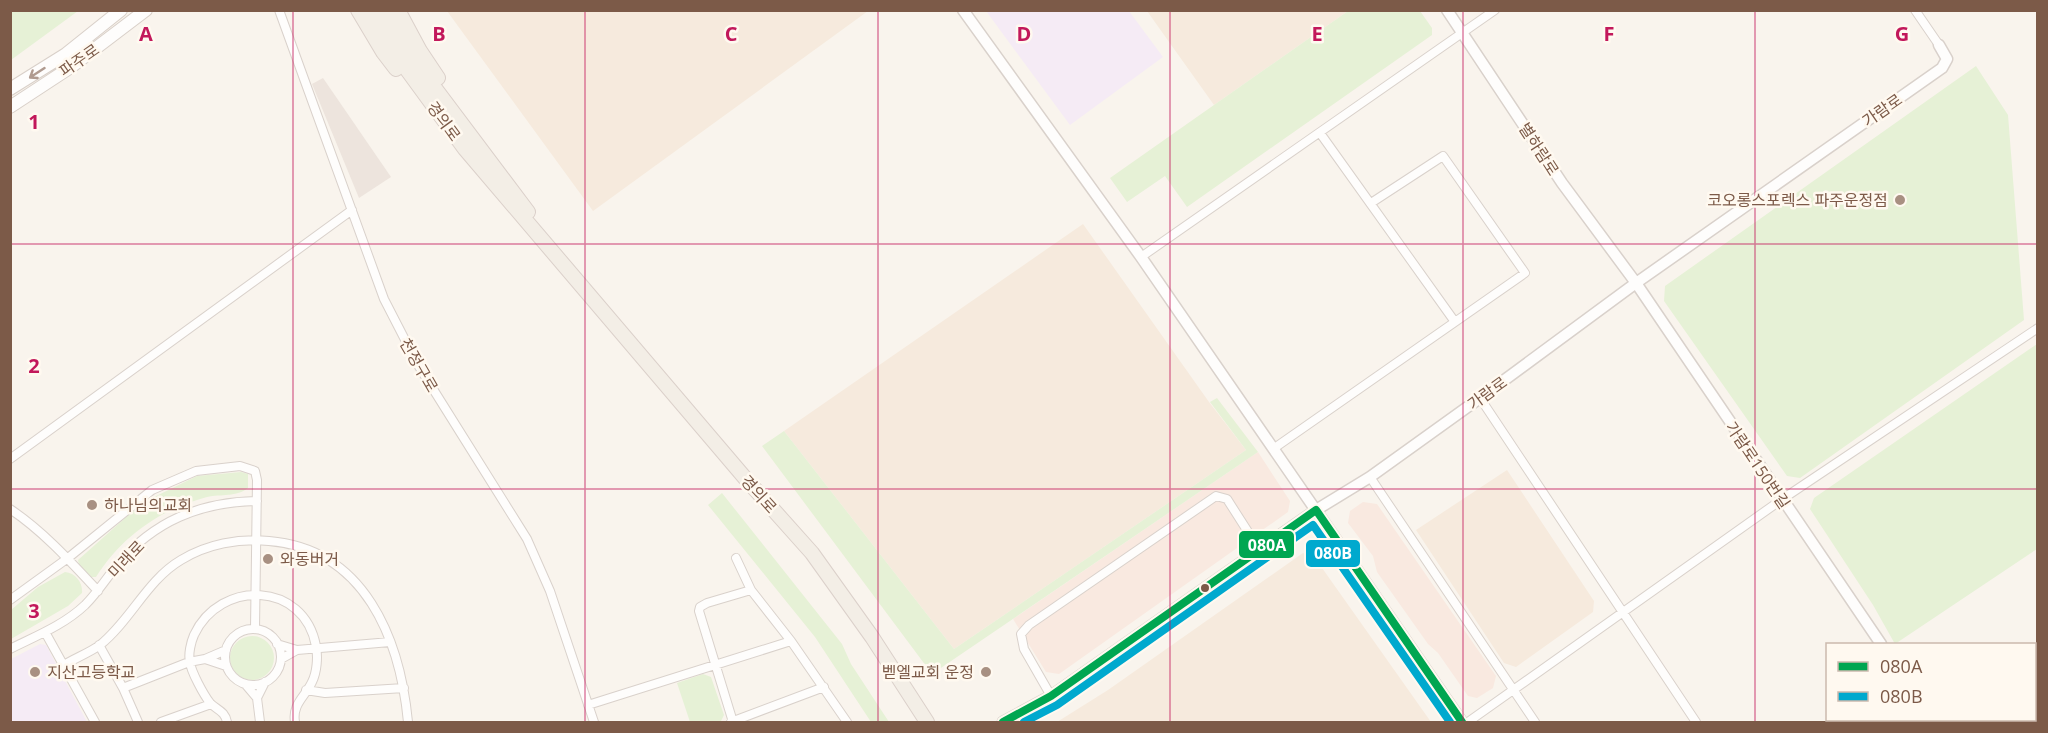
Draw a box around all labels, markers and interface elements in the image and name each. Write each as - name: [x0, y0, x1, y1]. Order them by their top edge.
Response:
- text: A: [139, 20, 153, 47]
- text: B: [432, 20, 446, 47]
- text: C: [725, 20, 738, 47]
- text: D: [1017, 20, 1031, 47]
- text: E: [1311, 20, 1323, 47]
- text: F: [1604, 20, 1614, 47]
- text: G: [1895, 20, 1909, 47]
- street label: 파주로: [55, 38, 104, 82]
- one-way arrow: [30, 67, 46, 79]
- street label: 가람로: [1858, 88, 1907, 132]
- street label: 경의로: [422, 97, 466, 146]
- text: 1: [28, 108, 40, 135]
- street label: 별하람로: [1514, 118, 1564, 180]
- place label: 코오롱스포렉스 파주운정점: [1707, 189, 1888, 211]
- marker: 코오롱스포렉스 파주운정점: [1893, 193, 1907, 207]
- street label: 천정구로: [395, 334, 443, 396]
- text: 2: [28, 352, 40, 379]
- street label: 가람로: [1463, 371, 1512, 415]
- street label: 가람로150번길: [1721, 417, 1795, 513]
- street label: 경의로: [736, 470, 782, 518]
- place label: 하나님의교회: [104, 494, 192, 516]
- marker: 하나님의교회: [85, 498, 99, 512]
- line badge: 080A: [1238, 530, 1295, 559]
- text: 080A: [1248, 534, 1287, 556]
- street label: 미래로: [103, 535, 149, 583]
- line badge: 080B: [1305, 539, 1361, 568]
- text: 080B: [1314, 542, 1352, 564]
- place label: 와동버거: [280, 548, 339, 570]
- marker: 와동버거: [261, 552, 275, 566]
- unlabelled marker: [1199, 582, 1211, 594]
- text: 3: [28, 597, 40, 624]
- legend: [1826, 643, 2036, 721]
- text: 080A: [1880, 654, 1923, 678]
- place label: 지산고등학교: [47, 661, 135, 683]
- place label: 벧엘교회 운정: [882, 661, 974, 683]
- marker: 지산고등학교: [28, 665, 42, 679]
- marker: 벧엘교회 운정: [979, 665, 993, 679]
- text: 080B: [1880, 684, 1923, 708]

